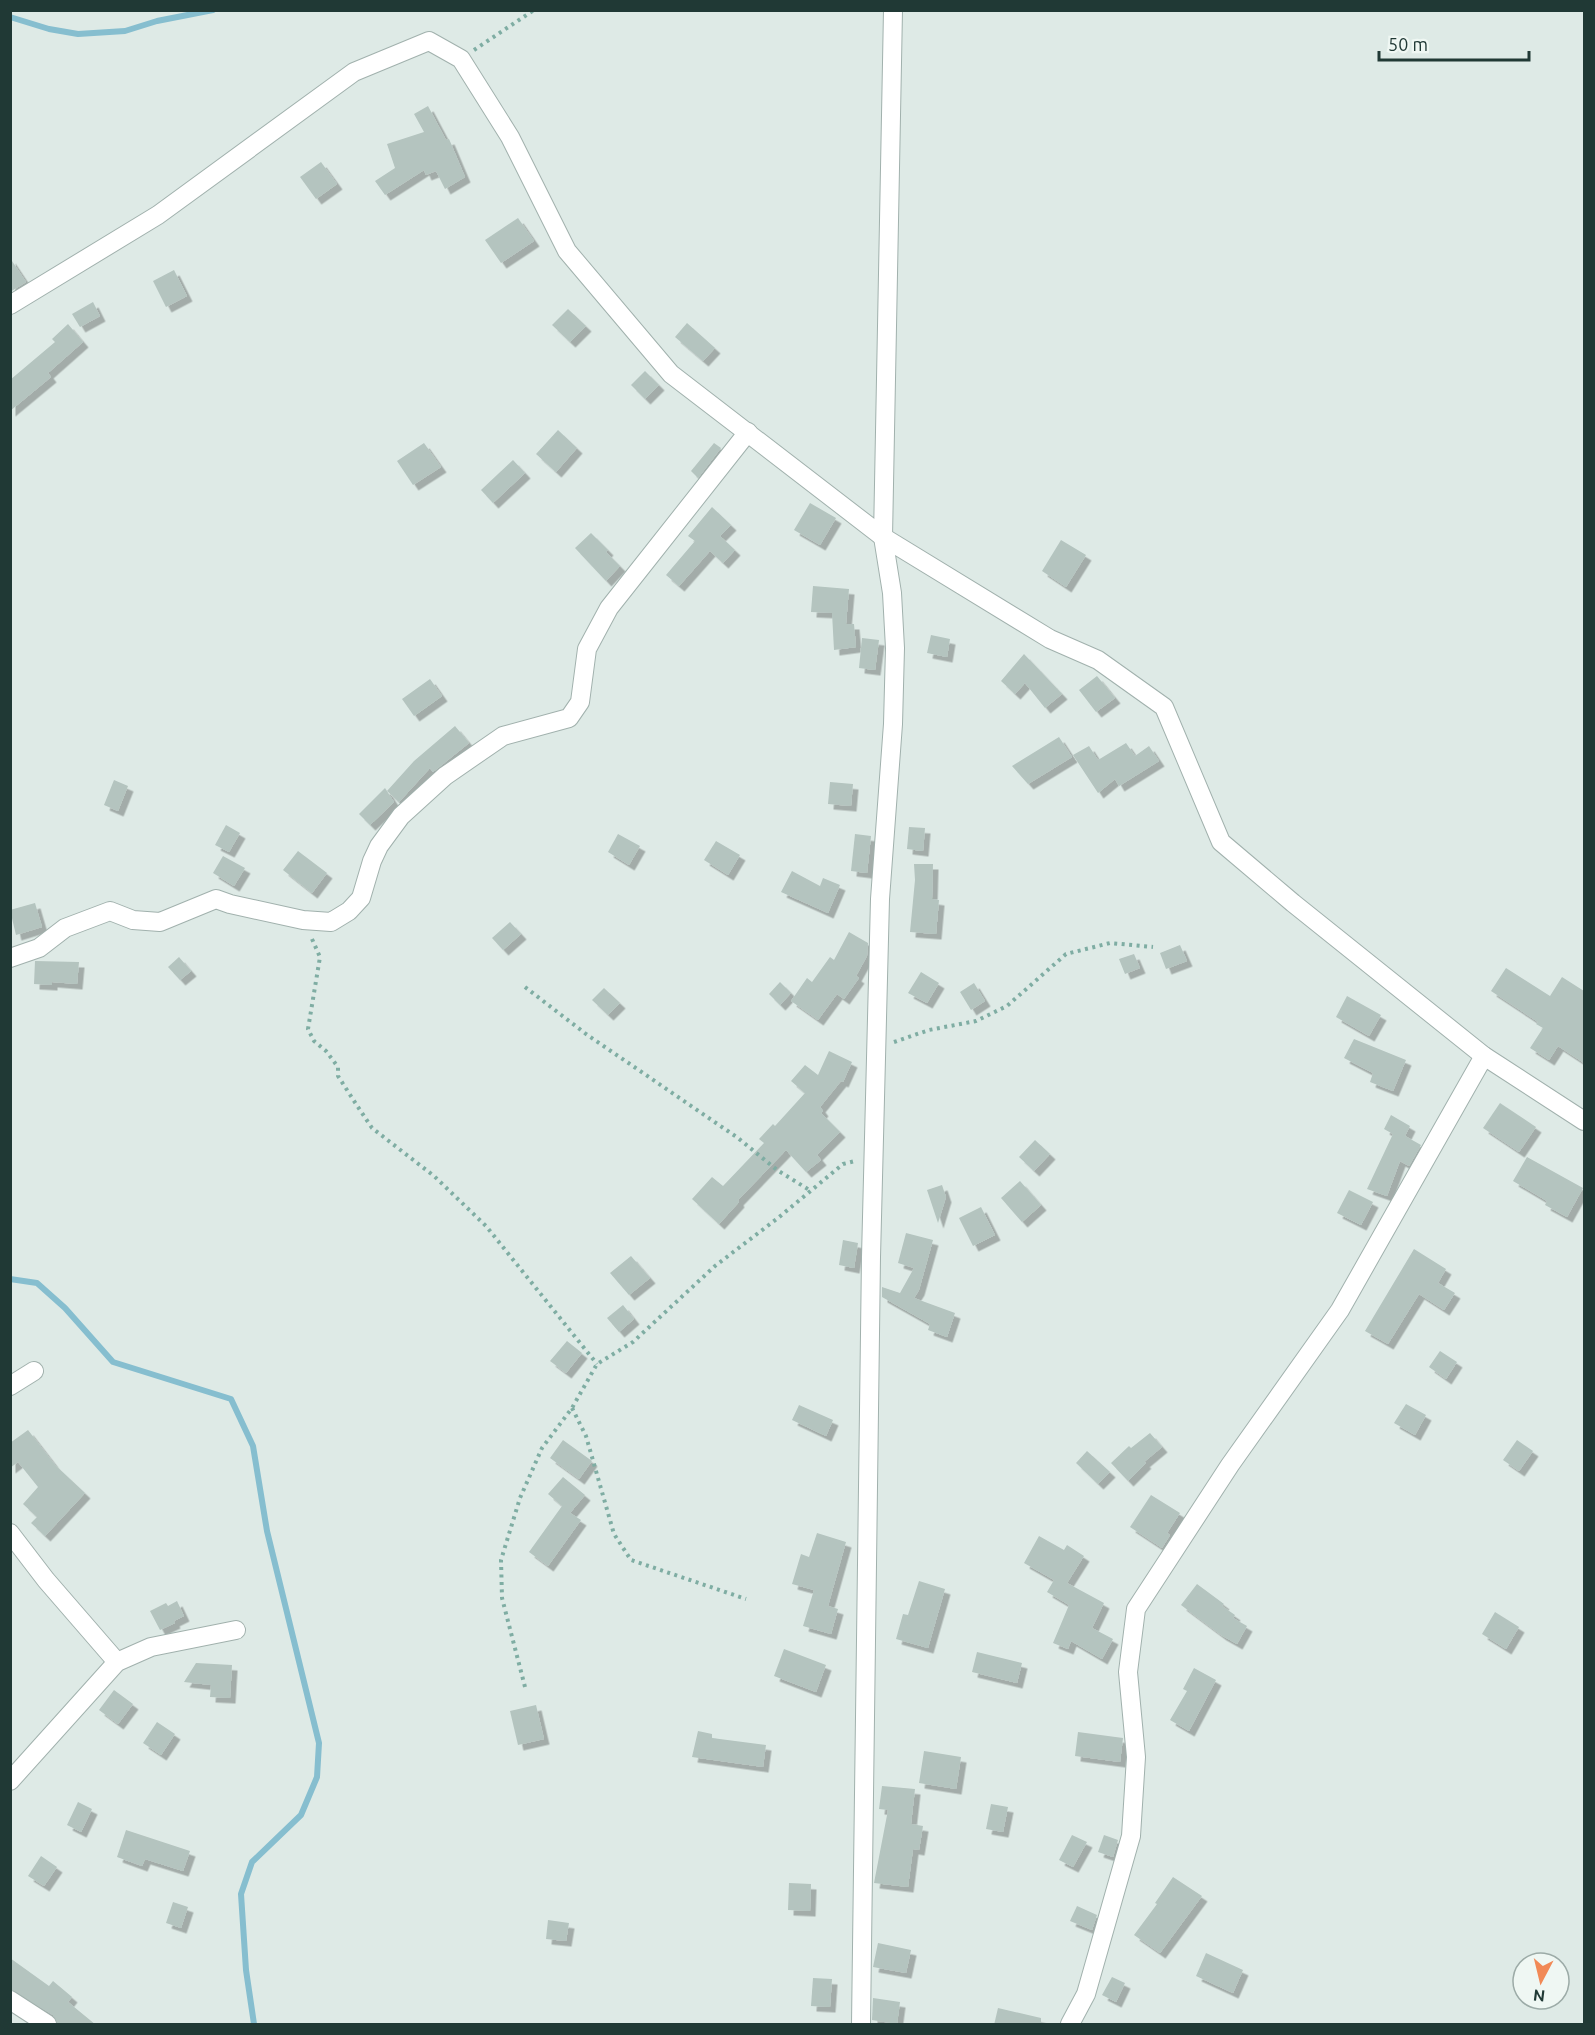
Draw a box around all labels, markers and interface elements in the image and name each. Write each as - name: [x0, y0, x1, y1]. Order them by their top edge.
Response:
- scale bar: [1379, 24, 1529, 62]
- text: 50 m: [1388, 34, 1428, 54]
- north arrow: [1511, 1951, 1571, 2011]
- text: N: [1532, 1986, 1546, 2006]

